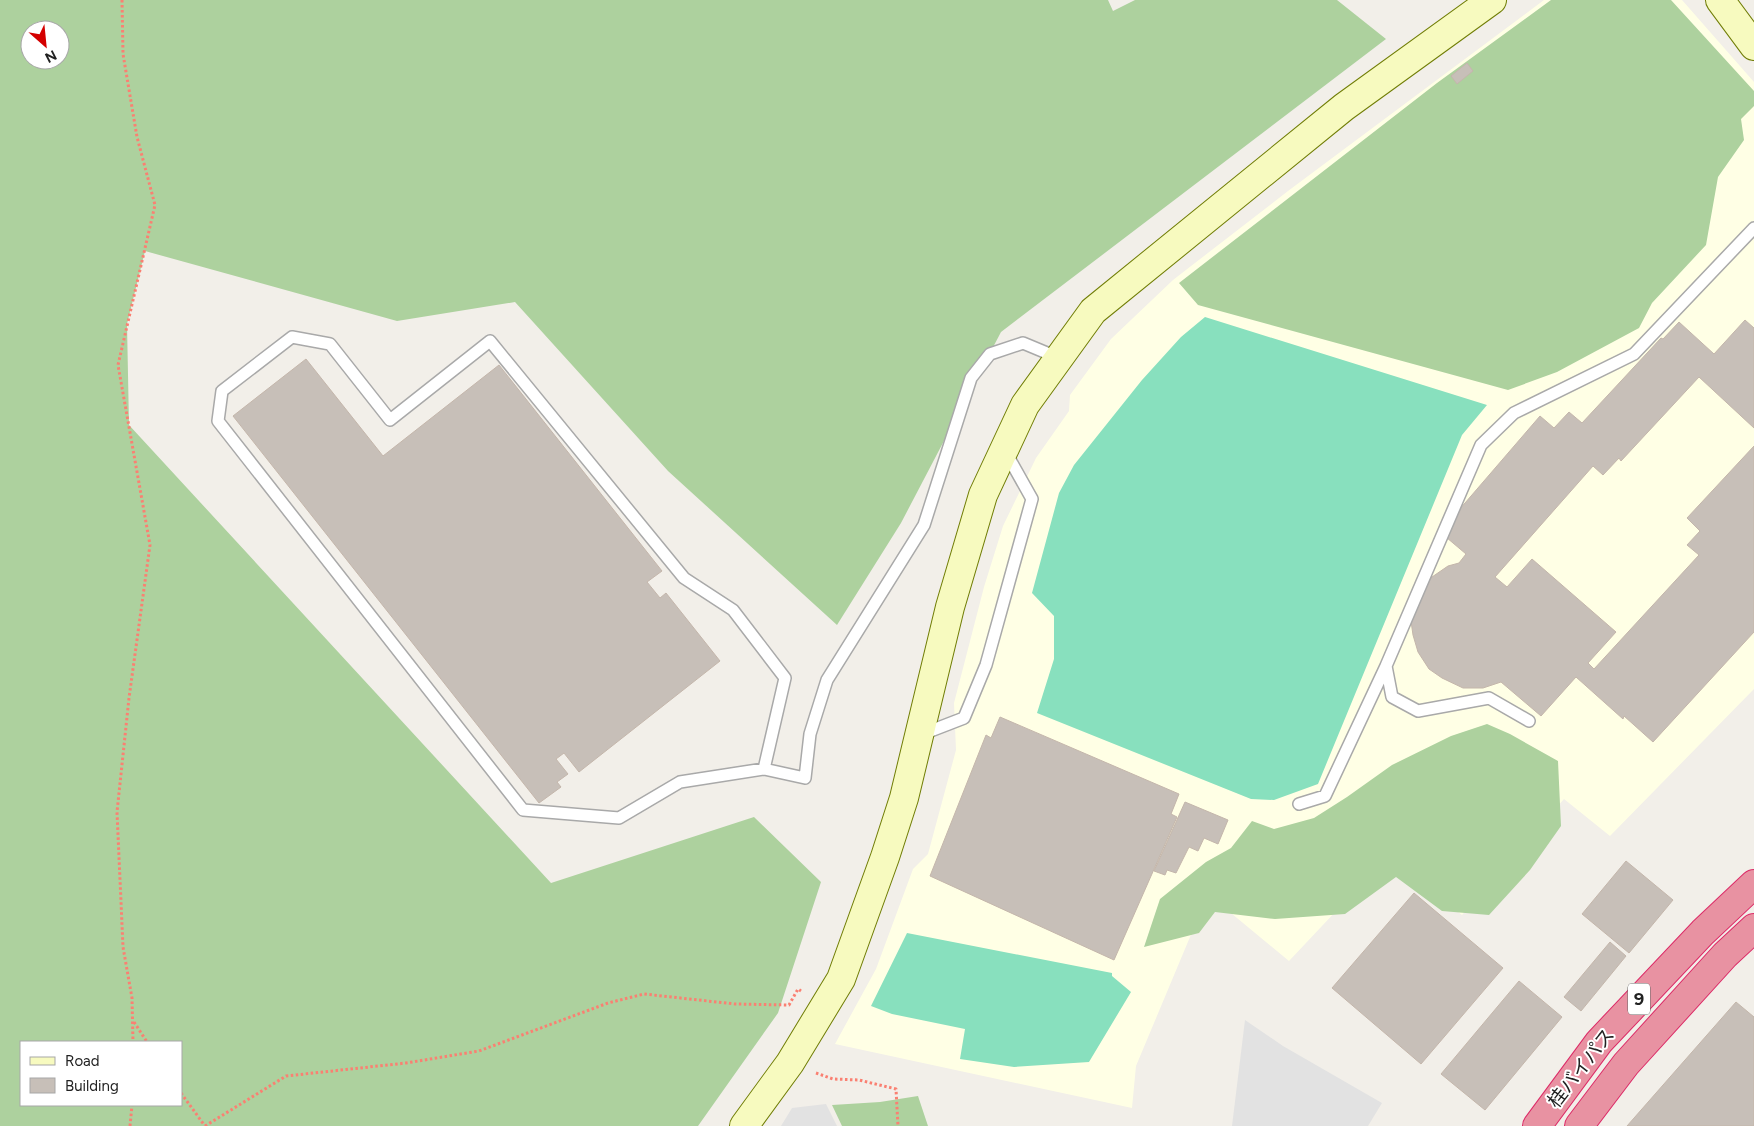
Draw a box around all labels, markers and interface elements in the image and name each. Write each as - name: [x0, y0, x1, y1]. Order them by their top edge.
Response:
- north arrow: [20, 20, 70, 70]
- text: N: [42, 46, 59, 66]
- road number: 9: [1628, 984, 1650, 1014]
- street label: 桂バイパス: [1543, 1024, 1619, 1112]
- legend: [20, 1041, 182, 1106]
- text: Road: [65, 1052, 100, 1070]
- text: Building: [65, 1077, 119, 1095]

